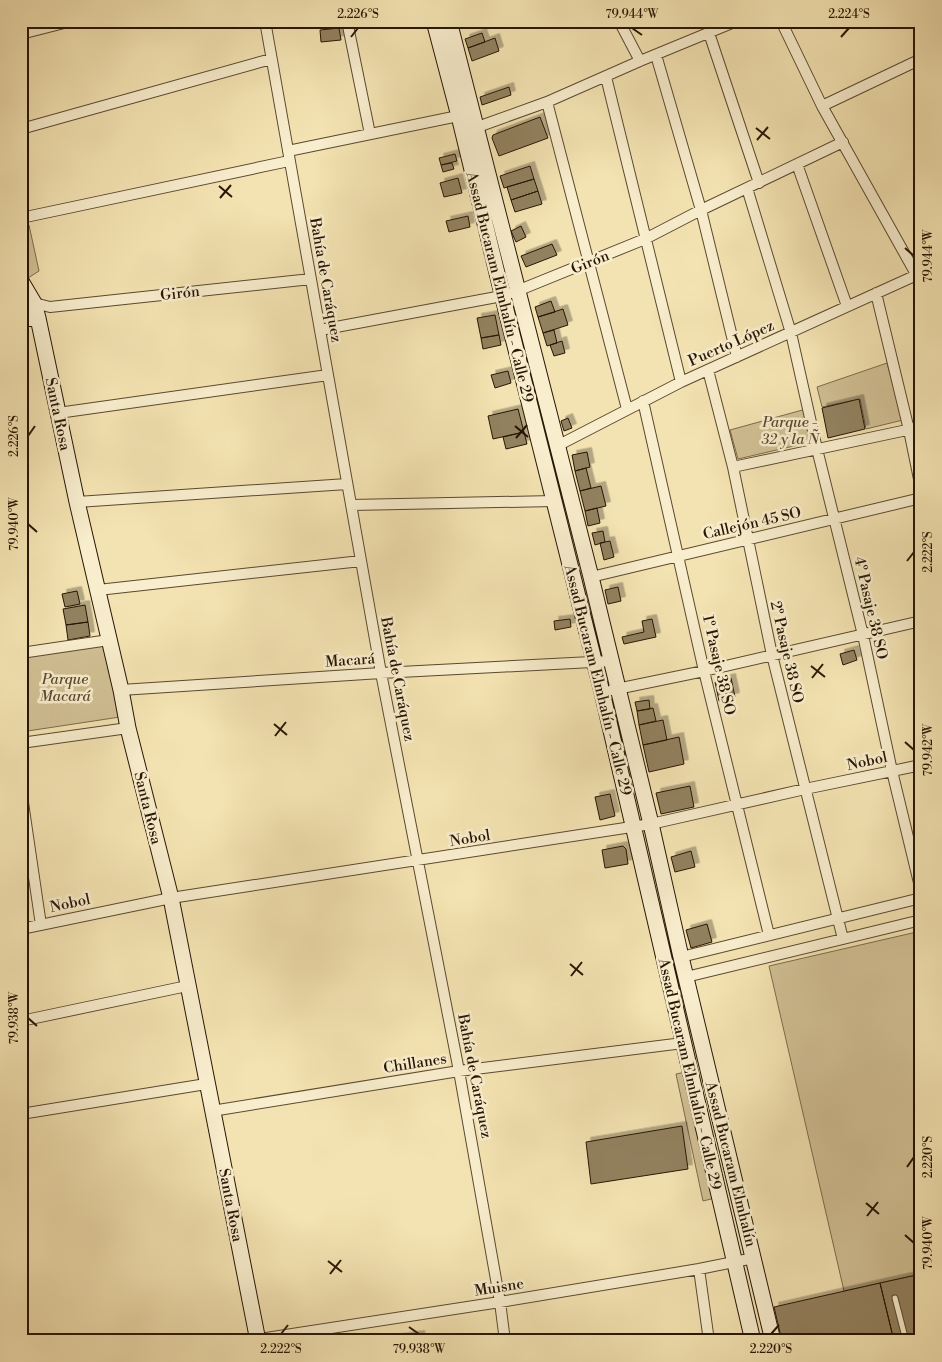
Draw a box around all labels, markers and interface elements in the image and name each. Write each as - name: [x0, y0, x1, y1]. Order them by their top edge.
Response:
- text: 2.226°S: [337, 7, 379, 22]
- text: 79.944°W: [606, 7, 660, 22]
- text: 2.224°S: [828, 7, 870, 22]
- street label: Assad Bucaram Elmhalín - Calle 29: [461, 169, 537, 404]
- street label: Bahía de Caráquez: [305, 215, 346, 344]
- text: 79.944°W: [921, 228, 936, 282]
- street label: Girón: [568, 246, 612, 279]
- street label: Girón: [159, 282, 201, 305]
- street label: Puerto López: [685, 316, 777, 371]
- street label: Santa Rosa: [41, 376, 75, 453]
- park label: Parque - 32 y la Ñ: [761, 413, 821, 449]
- text: 2.226°S: [7, 415, 22, 457]
- text: 79.940°W: [7, 496, 22, 551]
- street label: Callejón 45 SO: [701, 503, 803, 544]
- text: 2.222°S: [921, 531, 936, 573]
- street label: 4º Pasaje 38 SO: [849, 555, 892, 662]
- street label: Assad Bucaram Elmhalín - Calle 29: [559, 562, 635, 797]
- street label: 2º Pasaje 38 SO: [766, 599, 808, 705]
- street label: 1º Pasaje 38 SO: [698, 613, 739, 717]
- street label: Bahía de Caráquez: [376, 614, 419, 743]
- street label: Macará: [324, 649, 376, 672]
- park label: Parque Macará: [39, 670, 91, 706]
- text: 79.942°W: [921, 723, 936, 776]
- street label: Nobol: [845, 748, 890, 775]
- street label: Santa Rosa: [129, 770, 166, 847]
- street label: Nobol: [448, 826, 492, 851]
- street label: Nobol: [48, 890, 93, 917]
- street label: Assad Bucaram Elmhalín - Calle 29: [653, 955, 725, 1192]
- text: 79.938°W: [7, 991, 22, 1044]
- street label: Bahía de Caráquez: [453, 1011, 496, 1140]
- street label: Chillanes: [382, 1049, 448, 1078]
- street label: Assad Bucaram Elmhalín: [700, 1078, 760, 1249]
- text: 2.220°S: [921, 1136, 936, 1178]
- street label: Santa Rosa: [214, 1167, 247, 1244]
- text: 79.940°W: [921, 1215, 936, 1270]
- street label: Muisne: [473, 1274, 525, 1301]
- text: 2.222°S: [260, 1342, 302, 1357]
- text: 79.938°W: [393, 1342, 446, 1357]
- text: 2.220°S: [750, 1342, 792, 1357]

